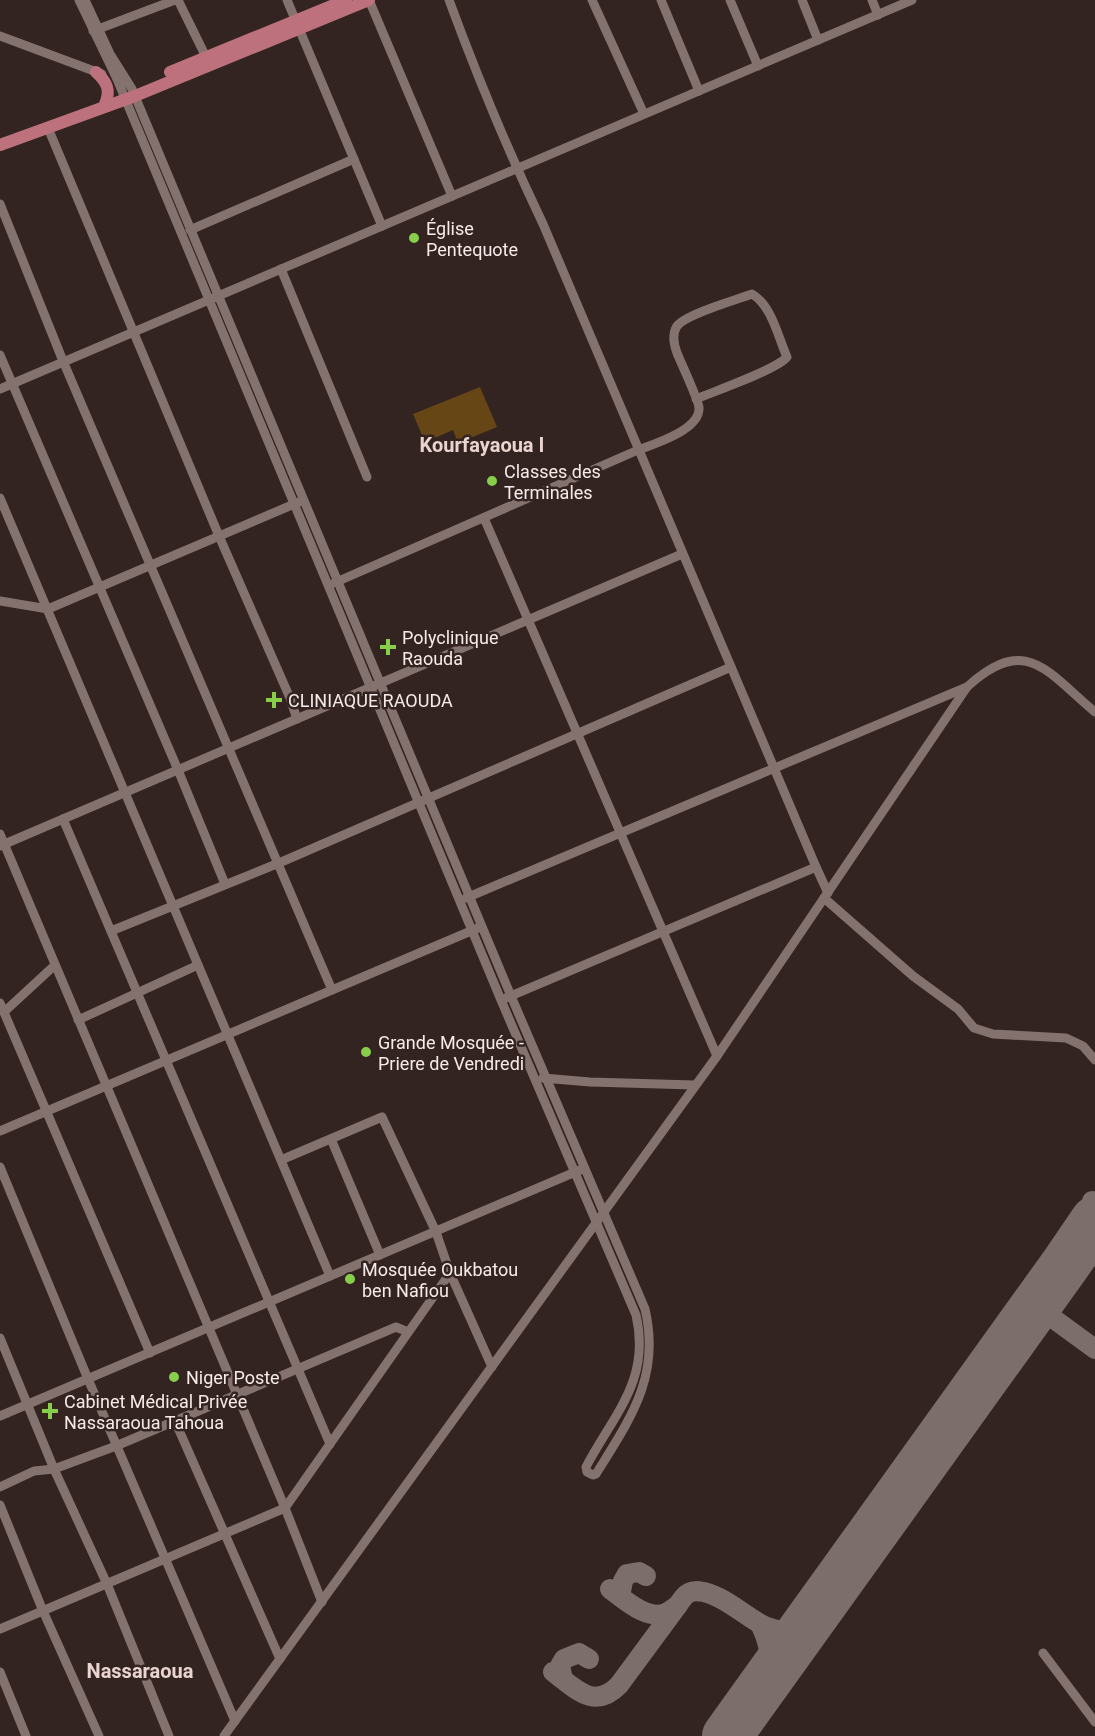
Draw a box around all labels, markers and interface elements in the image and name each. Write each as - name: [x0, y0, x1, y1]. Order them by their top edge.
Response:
- place label: Église Pentequote: [426, 218, 518, 260]
- marker: Église Pentequote: [407, 231, 421, 245]
- district label: Kourfayaoua I: [420, 433, 544, 457]
- place label: Classes des Terminales: [504, 461, 601, 503]
- marker: Classes des Terminales: [485, 474, 499, 488]
- place label: Polyclinique Raouda: [402, 627, 498, 669]
- marker: Polyclinique Raouda: [379, 638, 397, 656]
- place label: CLINIAQUE RAOUDA: [288, 690, 453, 711]
- marker: CLINIAQUE RAOUDA: [265, 691, 283, 709]
- place label: Grande Mosquée - Priere de Vendredi: [378, 1032, 524, 1074]
- marker: Grande Mosquée - Priere de Vendredi: [359, 1045, 373, 1059]
- place label: Mosquée Oukbatou ben Nafiou: [362, 1259, 518, 1301]
- marker: Mosquée Oukbatou ben Nafiou: [343, 1272, 357, 1286]
- place label: Niger Poste: [186, 1367, 280, 1388]
- marker: Niger Poste: [167, 1370, 181, 1384]
- place label: Cabinet Médical Privée Nassaraoua Tahoua: [64, 1391, 247, 1433]
- marker: Cabinet Médical Privée Nassaraoua Tahoua: [41, 1402, 59, 1420]
- district label: Nassaraoua: [87, 1659, 194, 1683]

